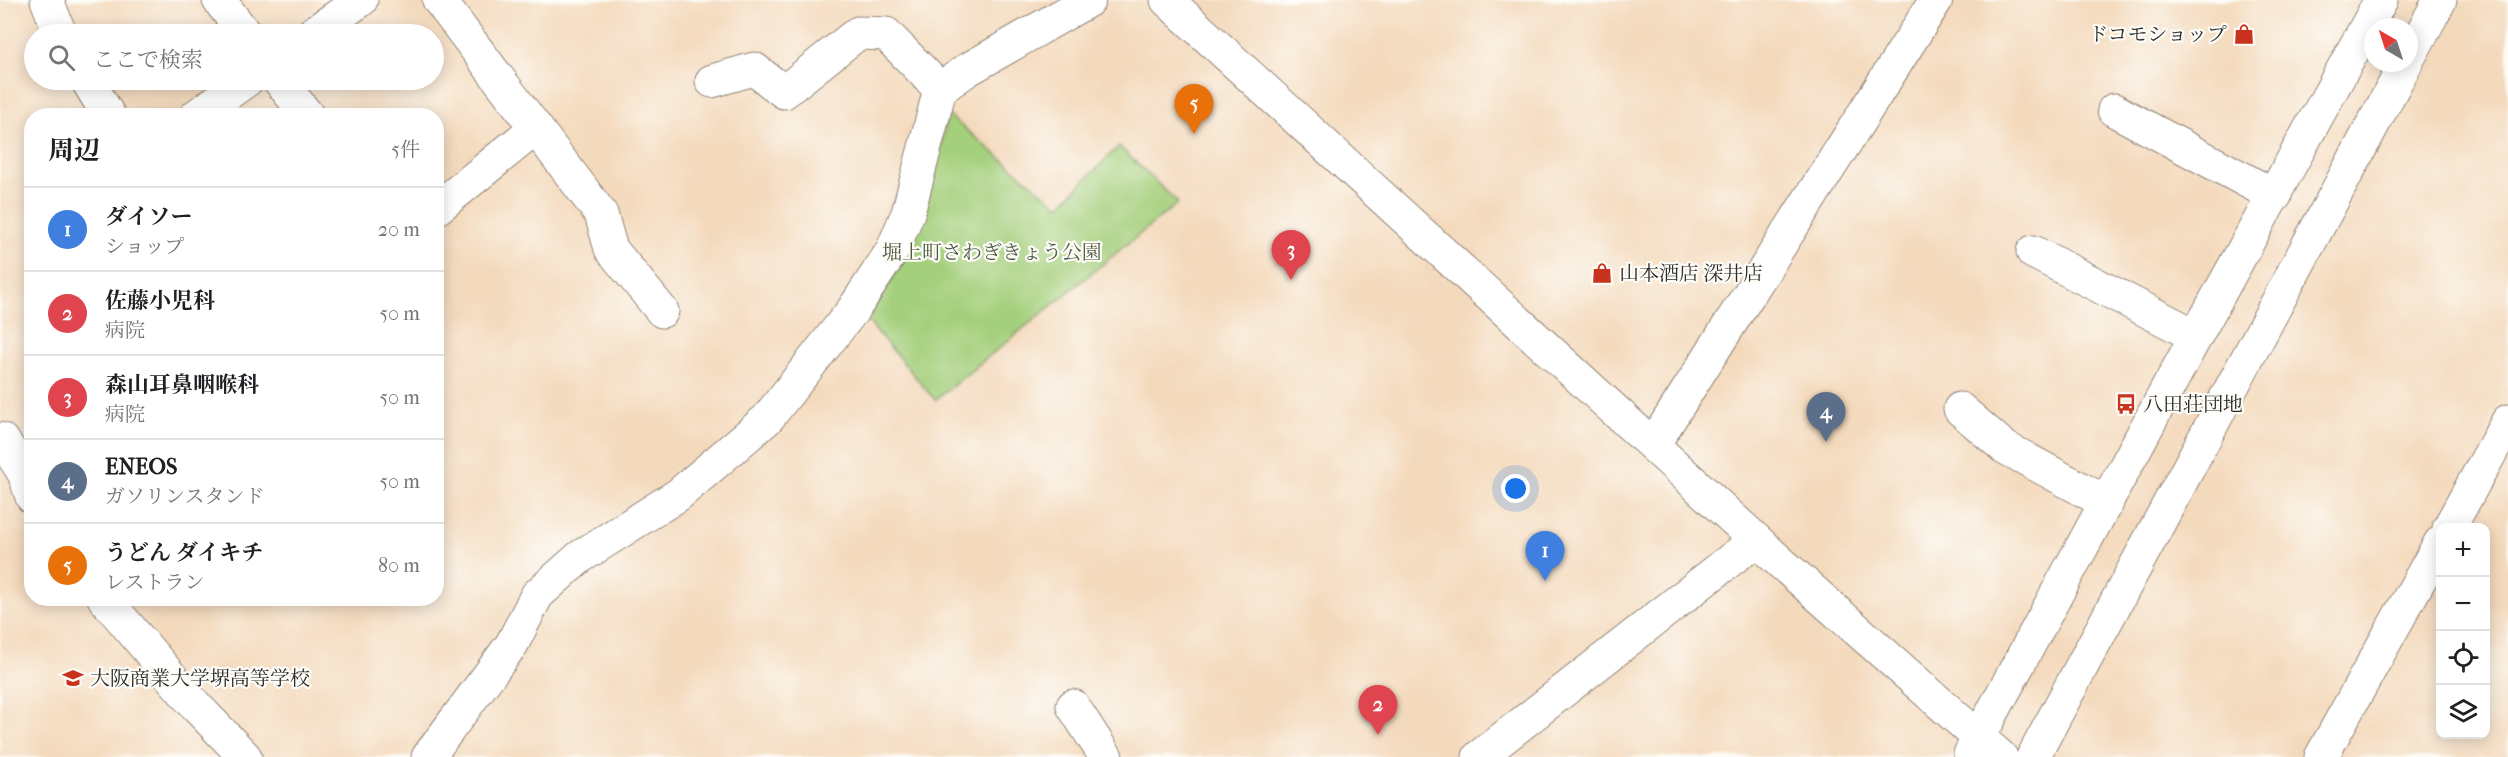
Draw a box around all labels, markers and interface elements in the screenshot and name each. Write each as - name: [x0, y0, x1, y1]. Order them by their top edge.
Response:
- north arrow: [2364, 18, 2418, 72]
- shop icon: ドコモショップ: [2232, 22, 2256, 46]
- place label: ドコモショップ: [2088, 23, 2227, 46]
- search box: [24, 24, 444, 90]
- icon: search: [45, 41, 78, 74]
- text: ここで検索: [93, 47, 203, 73]
- pin: 5: [1174, 84, 1214, 134]
- text: 周辺: [48, 135, 100, 166]
- text: 5件: [391, 138, 420, 161]
- text: ダイソー: [105, 204, 193, 230]
- text: 1: [64, 218, 71, 241]
- text: 20 m: [378, 218, 420, 241]
- pin: 3: [1272, 230, 1310, 280]
- text: ショップ: [105, 235, 185, 258]
- park label: 堀上町さわぎきょう公園: [882, 241, 1102, 264]
- shop icon: 山本酒店 深井店: [1590, 261, 1614, 285]
- place label: 山本酒店 深井店: [1619, 262, 1763, 285]
- text: 佐藤小児科: [105, 288, 215, 314]
- text: 2: [62, 302, 73, 325]
- text: 50 m: [379, 302, 420, 325]
- text: 病院: [105, 319, 145, 342]
- text: 森山耳鼻咽喉科: [105, 372, 259, 398]
- text: 3: [63, 386, 72, 409]
- text: 50 m: [379, 386, 420, 409]
- pin: 4: [1806, 392, 1846, 442]
- bus stop icon: 八田荘団地: [2114, 392, 2138, 416]
- place label: 八田荘団地: [2143, 393, 2243, 416]
- text: 病院: [105, 403, 145, 426]
- text: ENEOS: [105, 454, 177, 480]
- text: 4: [62, 470, 73, 493]
- text: 50 m: [379, 470, 420, 493]
- your location: [1501, 474, 1530, 503]
- text: ガソリンスタンド: [105, 485, 264, 508]
- map controls: [2436, 523, 2490, 739]
- button: +: [2436, 523, 2490, 577]
- pin: 1: [1526, 532, 1564, 581]
- text: うどん ダイキチ: [105, 540, 263, 566]
- text: 5: [63, 554, 72, 577]
- text: 80 m: [378, 554, 420, 577]
- text: レストラン: [105, 571, 204, 594]
- button: −: [2436, 577, 2490, 631]
- button: locate: [2436, 631, 2490, 685]
- school or university icon: 大阪商業大学堺高等学校: [61, 666, 85, 690]
- place label: 大阪商業大学堺高等学校: [90, 667, 310, 690]
- button: layers: [2436, 685, 2490, 739]
- pin: 2: [1358, 686, 1398, 735]

